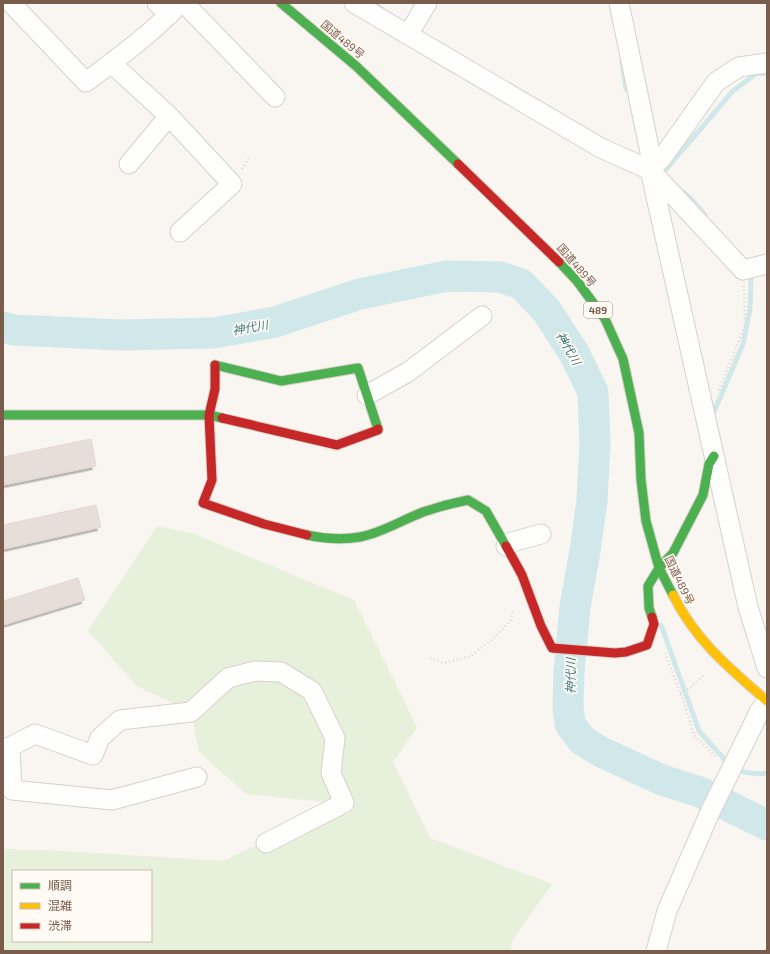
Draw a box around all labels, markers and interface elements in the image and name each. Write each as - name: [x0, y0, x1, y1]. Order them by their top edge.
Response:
- street label: 国道489号: [319, 17, 367, 61]
- street label: 国道489号: [555, 241, 599, 289]
- road number: 489: [584, 302, 612, 318]
- water label: 神代川: [231, 317, 271, 337]
- water label: 神代川: [554, 329, 585, 369]
- street label: 国道489号: [663, 553, 697, 607]
- water label: 神代川: [563, 656, 577, 694]
- legend: [12, 870, 152, 942]
- text: 順調: [48, 878, 72, 892]
- text: 混雑: [48, 898, 72, 912]
- text: 渋滞: [48, 918, 72, 932]

